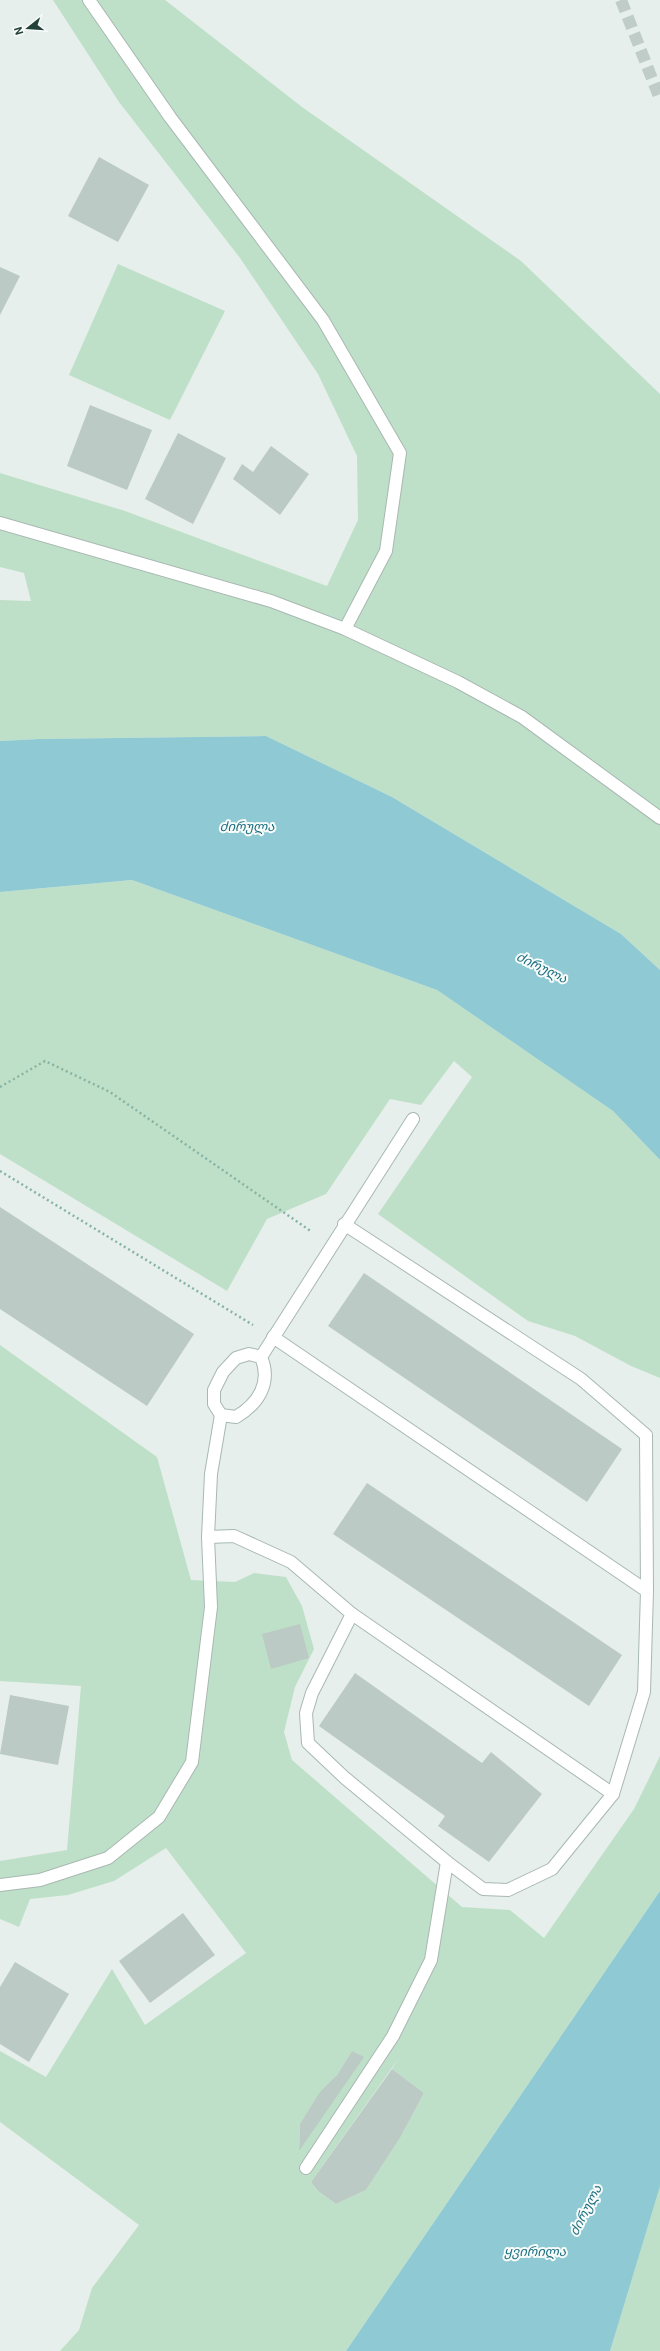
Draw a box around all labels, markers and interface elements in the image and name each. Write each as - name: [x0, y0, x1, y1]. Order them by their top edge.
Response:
- north arrow: [8, 8, 48, 48]
- text: N: [11, 25, 26, 36]
- water label: ძირულა: [220, 819, 275, 835]
- water label: ძირულა: [513, 949, 570, 987]
- water label: ძირულა: [566, 2182, 606, 2238]
- water label: ყვირილა: [504, 2244, 567, 2260]

